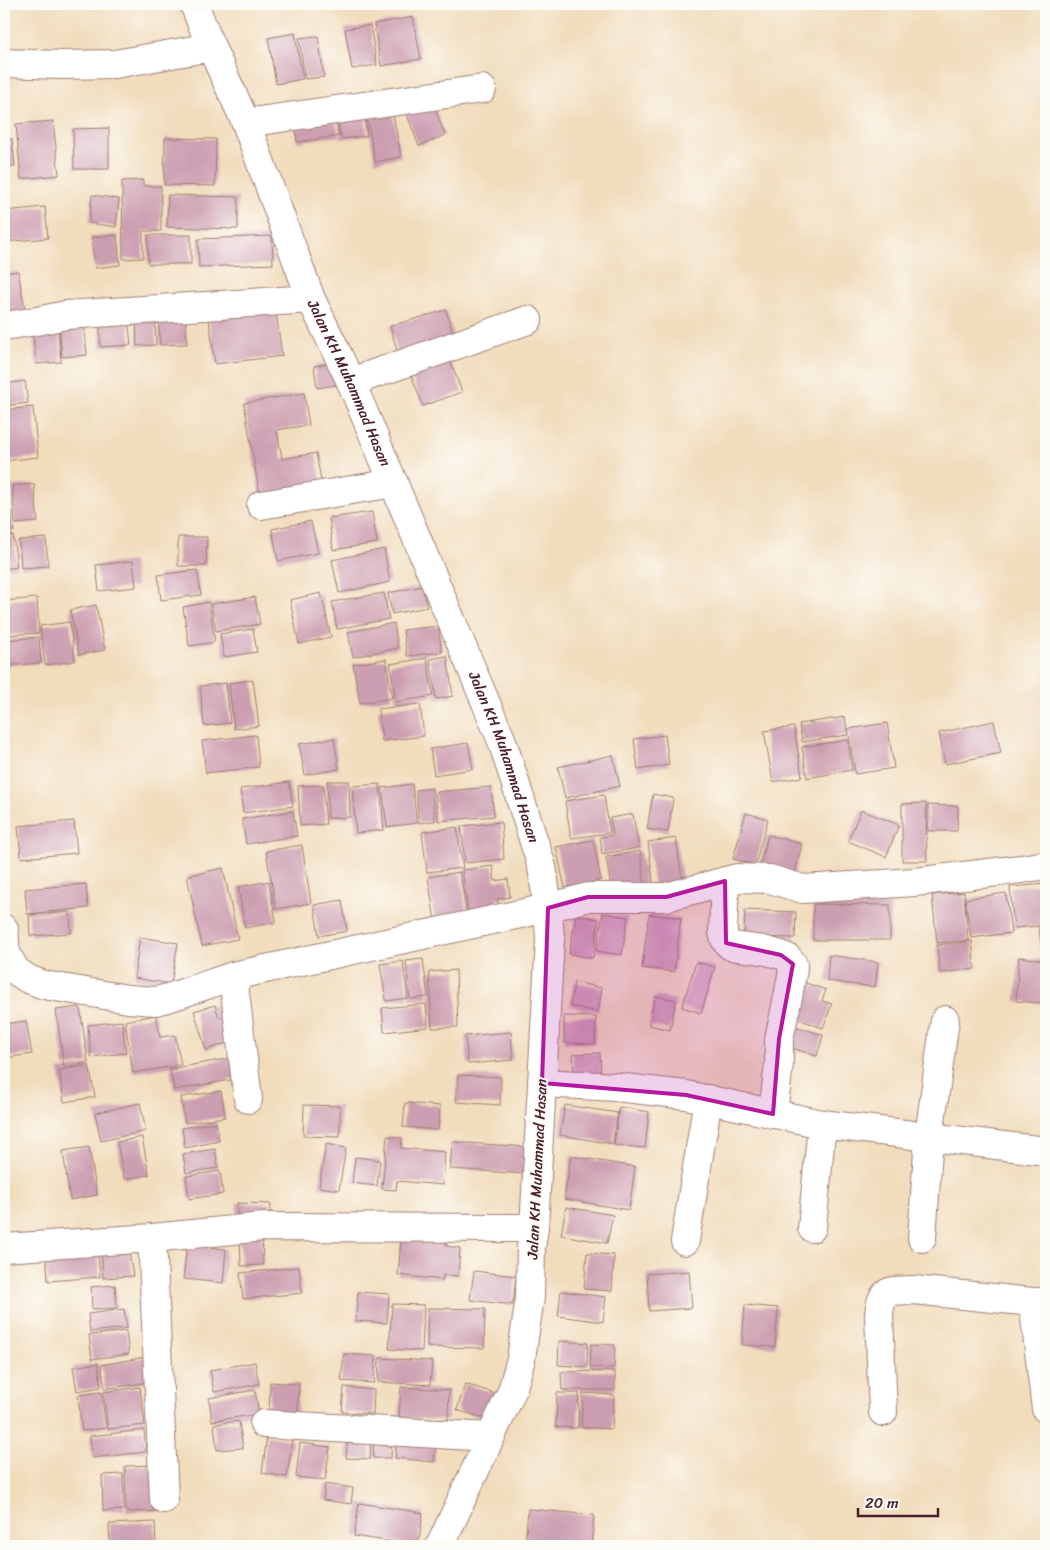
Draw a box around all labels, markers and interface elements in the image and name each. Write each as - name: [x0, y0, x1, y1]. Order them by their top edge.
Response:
- street label: Jalan KH Muhammad Hasan: [300, 294, 398, 471]
- street label: Jalan KH Muhammad Hasan: [461, 666, 547, 846]
- street label: Jalan KH Muhammad Hasan: [519, 1078, 555, 1261]
- scale bar: [858, 1485, 938, 1517]
- text: 20 m: [865, 1490, 899, 1516]

